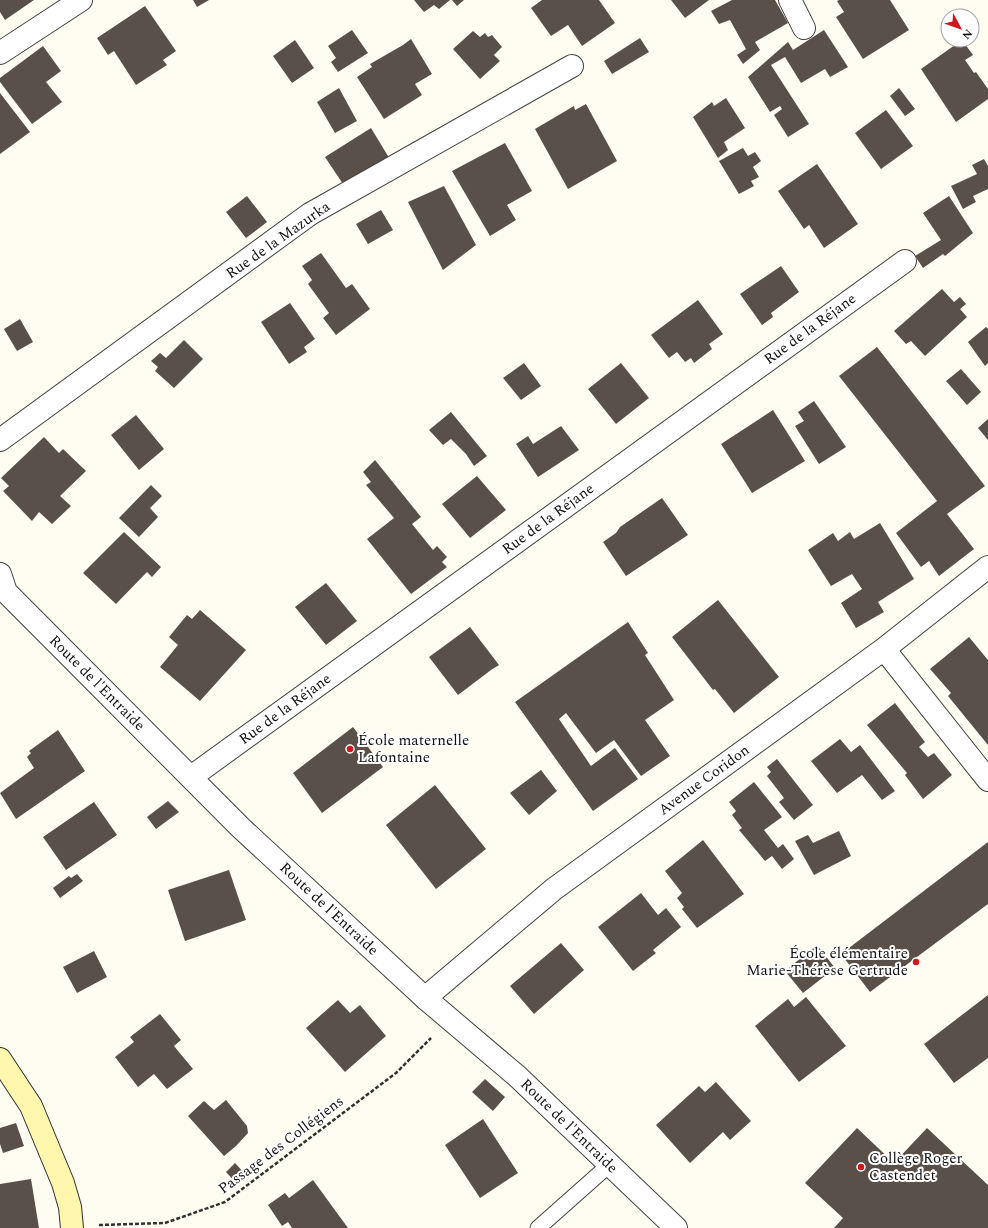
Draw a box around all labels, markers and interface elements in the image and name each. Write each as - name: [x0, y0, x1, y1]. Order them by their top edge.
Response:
- north arrow: [940, 8, 980, 48]
- text: N: [958, 25, 977, 43]
- street label: Rue de la Mazurka: [221, 195, 335, 285]
- street label: Rue de la Réjane: [759, 288, 861, 370]
- street label: Rue de la Réjane: [497, 478, 599, 560]
- street label: Route de l'Entraide: [44, 630, 150, 736]
- street label: Rue de la Réjane: [234, 668, 336, 750]
- place label: École maternelle Lafontaine: [358, 729, 469, 769]
- street label: Avenue Coridon: [654, 739, 755, 821]
- marker: École maternelle Lafontaine: [345, 744, 355, 754]
- street label: Route de l'Entraide: [274, 857, 384, 961]
- place label: École élémentaire Marie-Thérèse Gertrude: [746, 942, 908, 982]
- marker: École élémentaire Marie-Thérèse Gertrude: [911, 957, 921, 967]
- street label: Route de l'Entraide: [515, 1073, 623, 1179]
- street label: Passage des Collégiens: [213, 1090, 349, 1200]
- place label: Collège Roger Castendet: [869, 1147, 962, 1187]
- marker: Collège Roger Castendet: [856, 1162, 866, 1172]

